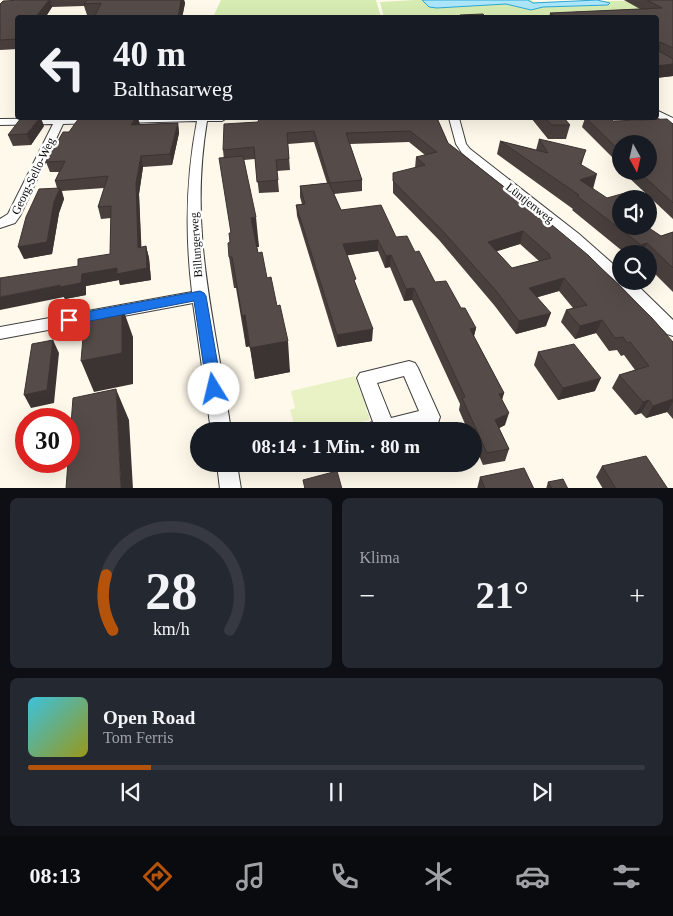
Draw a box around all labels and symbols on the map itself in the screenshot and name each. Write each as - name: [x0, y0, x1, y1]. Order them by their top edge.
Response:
- street label: Georg-Sello-Weg: [8, 135, 58, 217]
- north arrow: [612, 135, 658, 180]
- street label: Lüntjenweg: [503, 180, 557, 226]
- street label: Billungerweg: [187, 212, 205, 278]
- pin: [48, 299, 90, 341]
- position arrow: [187, 362, 239, 414]
- speed limit sign: 30: [15, 408, 80, 473]

